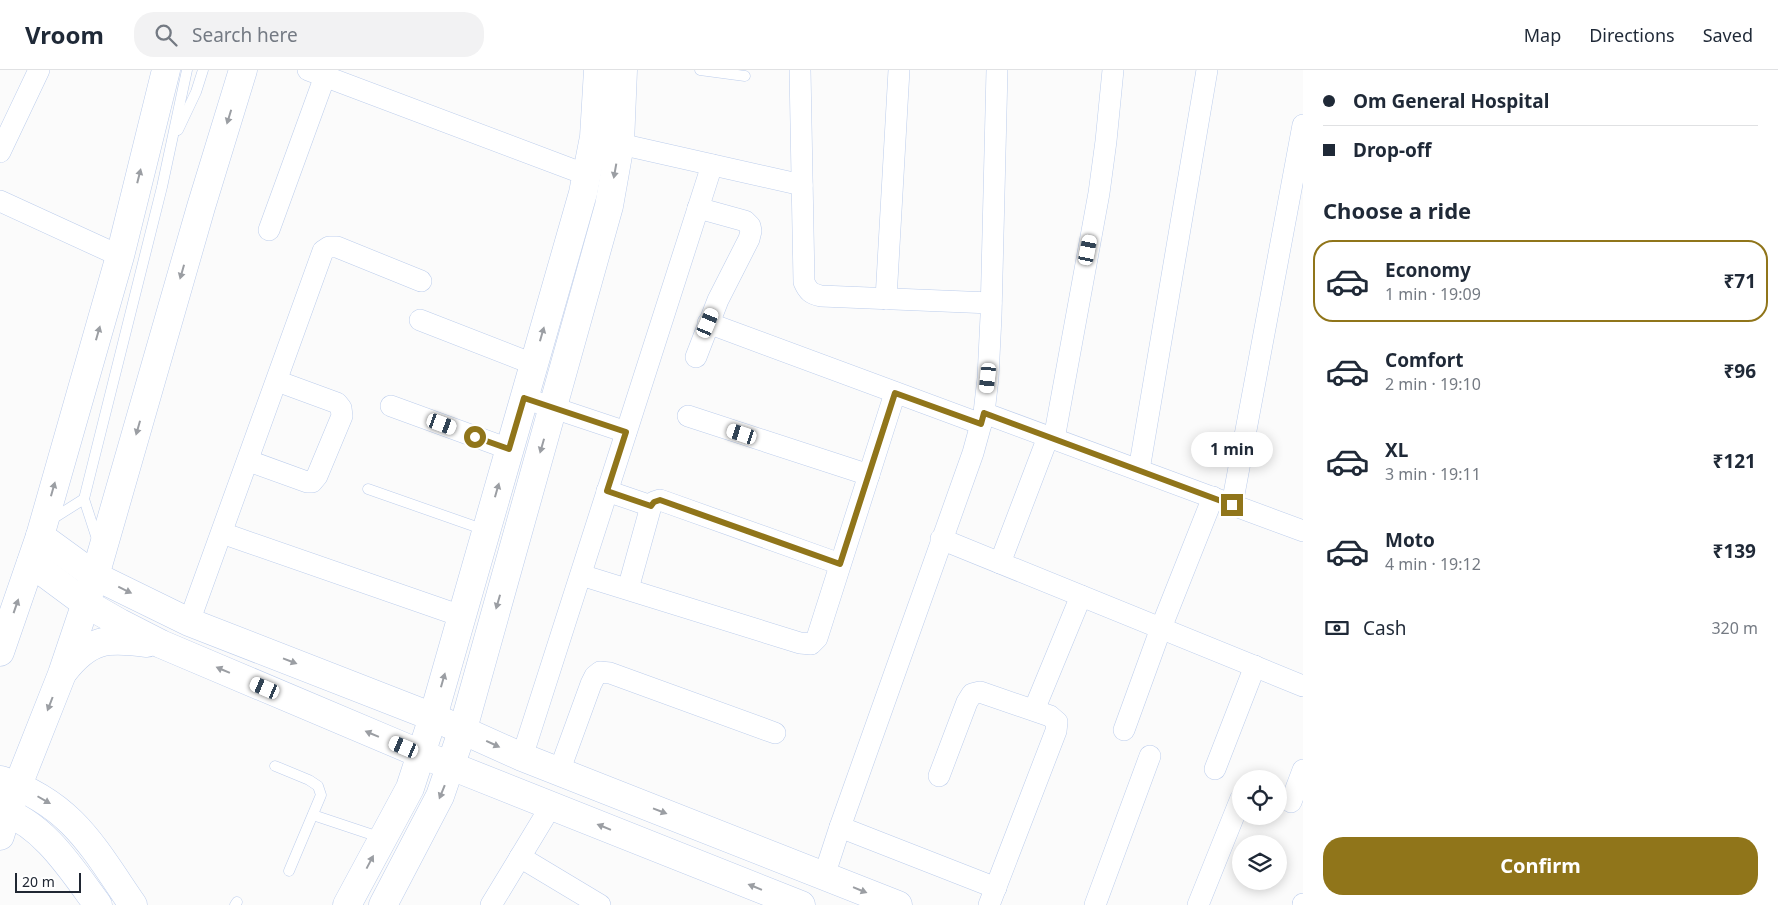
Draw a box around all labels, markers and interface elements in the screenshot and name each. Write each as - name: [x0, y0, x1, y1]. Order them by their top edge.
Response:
- search box: [134, 12, 484, 57]
- text: Vroom: [25, 18, 104, 51]
- icon: search: [152, 21, 180, 49]
- text: Search here: [192, 22, 298, 48]
- text: Map: [1524, 23, 1561, 47]
- text: Directions: [1589, 23, 1675, 47]
- text: Saved: [1703, 23, 1753, 47]
- text: Om General Hospital: [1353, 88, 1549, 114]
- one-way arrow: [225, 109, 232, 124]
- text: Drop-off: [1353, 137, 1432, 163]
- one-way arrow: [611, 163, 619, 179]
- one-way arrow: [136, 168, 144, 183]
- text: Choose a ride: [1323, 195, 1471, 225]
- car: [1077, 234, 1098, 266]
- text: Economy: [1385, 257, 1471, 283]
- icon: car: [1325, 259, 1370, 304]
- one-way arrow: [178, 265, 186, 280]
- text: ₹71: [1723, 268, 1756, 294]
- text: 1 min · 19:09: [1385, 283, 1481, 305]
- car: [695, 306, 720, 340]
- one-way arrow: [94, 325, 102, 340]
- one-way arrow: [539, 326, 547, 341]
- text: Comfort: [1385, 347, 1464, 373]
- icon: car: [1325, 349, 1370, 394]
- text: ₹96: [1723, 358, 1756, 384]
- car: [978, 362, 997, 394]
- text: 2 min · 19:10: [1385, 373, 1481, 395]
- car: [425, 412, 458, 436]
- one-way arrow: [133, 421, 141, 436]
- car: [725, 422, 758, 446]
- route start: [464, 426, 486, 448]
- callout: 1 min: [1191, 432, 1273, 468]
- text: XL: [1385, 437, 1408, 463]
- text: 1 min: [1210, 438, 1254, 460]
- one-way arrow: [537, 439, 545, 454]
- icon: car: [1325, 439, 1370, 484]
- text: ₹121: [1713, 448, 1756, 474]
- text: 3 min · 19:11: [1385, 463, 1481, 485]
- one-way arrow: [50, 481, 58, 496]
- one-way arrow: [494, 482, 502, 497]
- route end: [1221, 494, 1243, 516]
- text: Moto: [1385, 527, 1435, 553]
- icon: car: [1325, 529, 1370, 574]
- text: ₹139: [1713, 538, 1756, 564]
- text: 4 min · 19:12: [1385, 553, 1481, 575]
- one-way arrow: [118, 586, 132, 594]
- one-way arrow: [494, 595, 502, 610]
- one-way arrow: [13, 598, 20, 613]
- icon: cash: [1323, 614, 1351, 642]
- text: Cash: [1363, 615, 1407, 641]
- text: 320 m: [1711, 617, 1758, 639]
- one-way arrow: [283, 658, 297, 666]
- one-way arrow: [216, 666, 230, 674]
- one-way arrow: [439, 672, 447, 687]
- car: [248, 675, 281, 701]
- one-way arrow: [46, 697, 54, 712]
- one-way arrow: [365, 729, 379, 737]
- car: [387, 734, 420, 760]
- one-way arrow: [486, 740, 500, 748]
- map controls: [1232, 770, 1287, 890]
- button: locate: [1232, 770, 1287, 825]
- one-way arrow: [437, 785, 445, 799]
- one-way arrow: [37, 796, 51, 805]
- one-way arrow: [653, 808, 667, 816]
- one-way arrow: [596, 823, 611, 831]
- button: layers: [1232, 835, 1287, 890]
- button: Confirm: [1323, 837, 1758, 895]
- one-way arrow: [366, 855, 374, 869]
- scale bar: [15, 870, 81, 893]
- text: 20 m: [22, 872, 55, 891]
- one-way arrow: [747, 883, 762, 891]
- one-way arrow: [853, 886, 868, 894]

